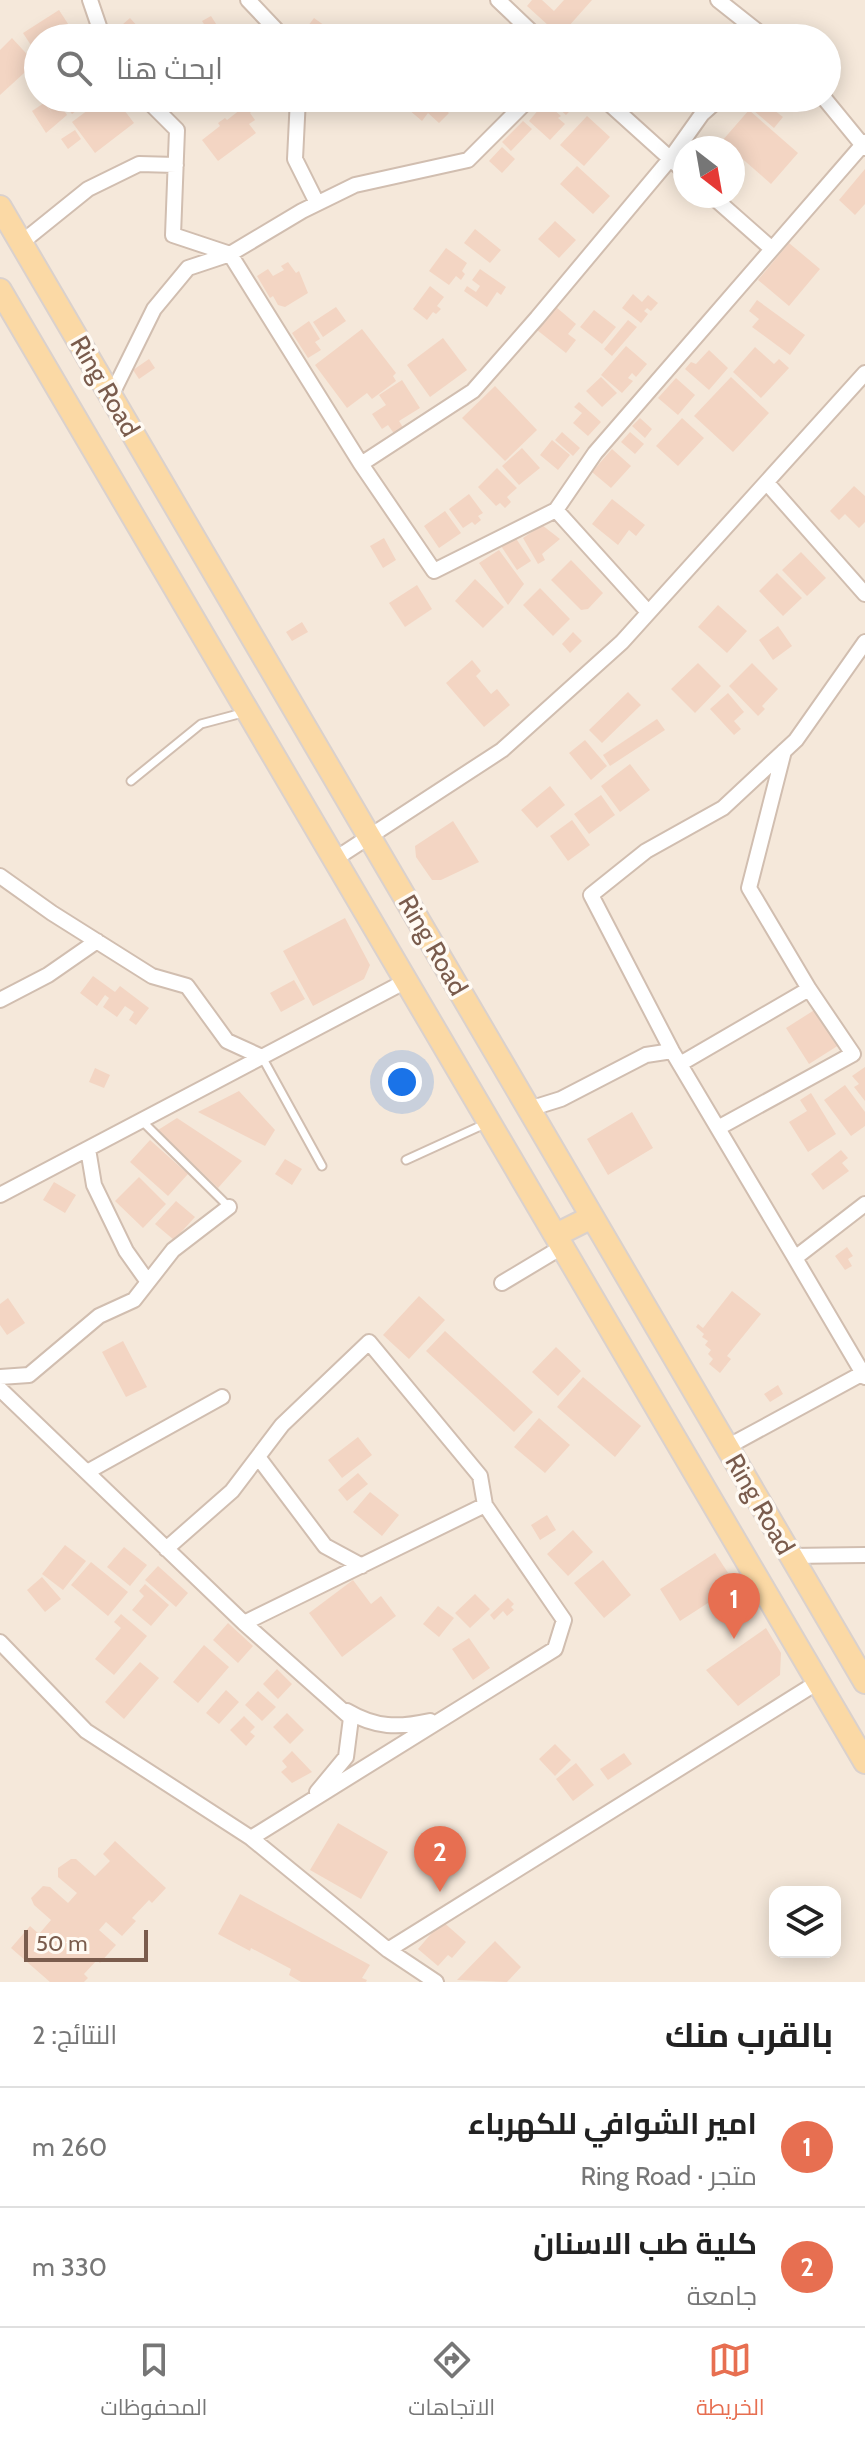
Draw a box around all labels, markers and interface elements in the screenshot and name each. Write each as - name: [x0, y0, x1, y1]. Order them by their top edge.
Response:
- search box: [24, 24, 841, 112]
- icon: search: [52, 46, 96, 90]
- text: ابحث هنا: [116, 50, 223, 87]
- north arrow: [673, 136, 745, 208]
- street label: Ring Road: [63, 330, 147, 442]
- street label: Ring Road: [391, 889, 475, 1001]
- your location: [382, 1062, 422, 1102]
- street label: Ring Road: [718, 1448, 802, 1560]
- pin: 1: [708, 1573, 760, 1639]
- pin: 2: [414, 1826, 466, 1892]
- map controls: [769, 1886, 841, 1958]
- button: layers: [769, 1886, 841, 1958]
- scale bar: [24, 1926, 148, 1962]
- text: 50 m: [36, 1930, 88, 1957]
- text: بالقرب منك: [665, 2014, 833, 2056]
- text: النتائج: 2: [32, 2019, 117, 2051]
- text: امير الشوافي للكهرباء: [468, 2105, 757, 2142]
- text: 260 m: [32, 2131, 107, 2163]
- text: 1: [802, 2131, 812, 2163]
- text: متجر · Ring Road: [581, 2160, 757, 2192]
- text: كلية طب الاسنان: [533, 2225, 757, 2262]
- text: 330 m: [32, 2251, 107, 2283]
- text: 2: [800, 2251, 814, 2283]
- text: جامعة: [687, 2280, 757, 2312]
- tab: المحفوظات: [100, 2338, 207, 2428]
- tab: الاتجاهات: [408, 2338, 495, 2428]
- tab: الخريطة: [696, 2338, 765, 2428]

